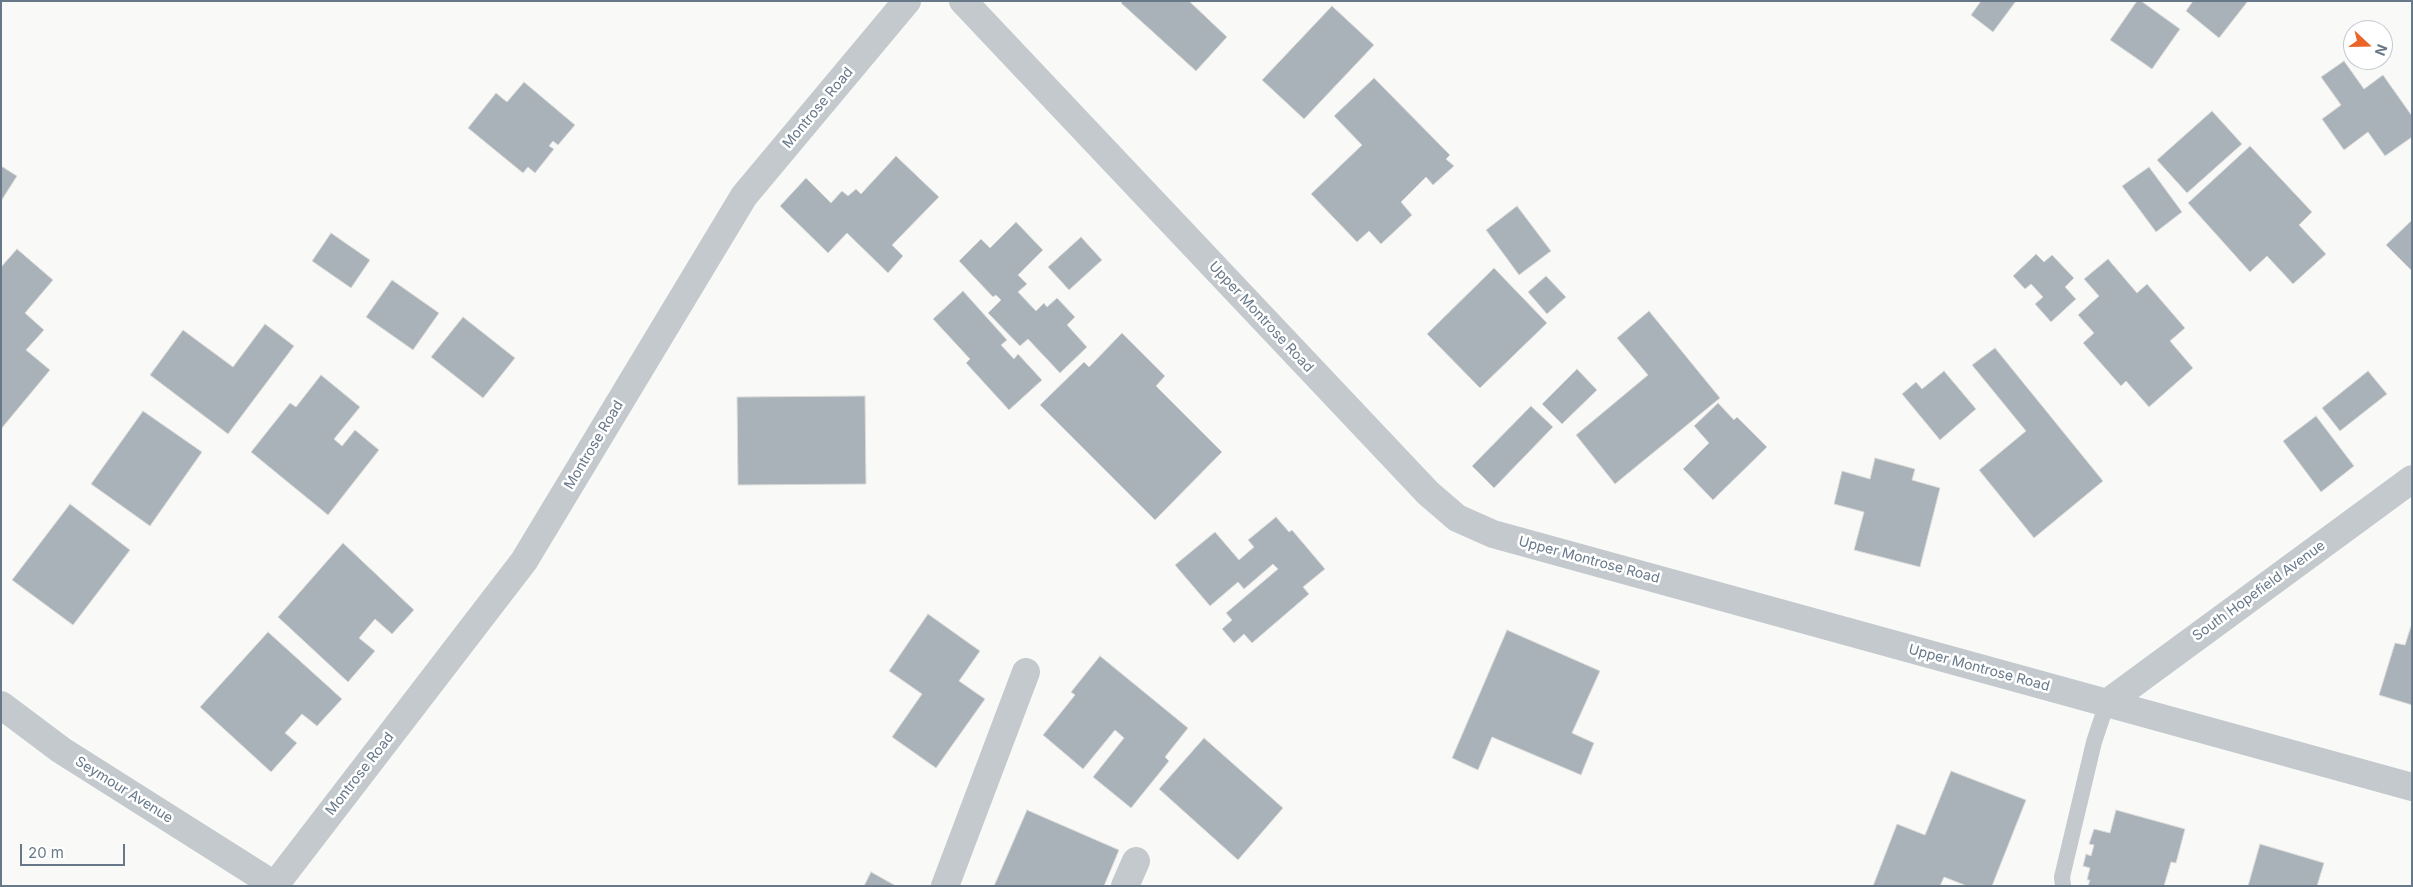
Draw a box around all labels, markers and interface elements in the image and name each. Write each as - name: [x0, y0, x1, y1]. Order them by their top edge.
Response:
- north arrow: [2343, 20, 2393, 70]
- text: N: [2372, 42, 2391, 58]
- street label: Montrose Road: [779, 64, 857, 152]
- street label: Upper Montrose Road: [1205, 258, 1317, 376]
- street label: Montrose Road: [561, 398, 627, 492]
- street label: Upper Montrose Road: [1517, 533, 1661, 587]
- street label: South Hopefield Avenue: [2189, 537, 2329, 645]
- street label: Upper Montrose Road: [1907, 641, 2051, 695]
- street label: Montrose Road: [322, 729, 398, 819]
- street label: Seymour Avenue: [72, 753, 176, 827]
- scale bar: [22, 834, 128, 866]
- text: 20 m: [28, 843, 64, 862]

